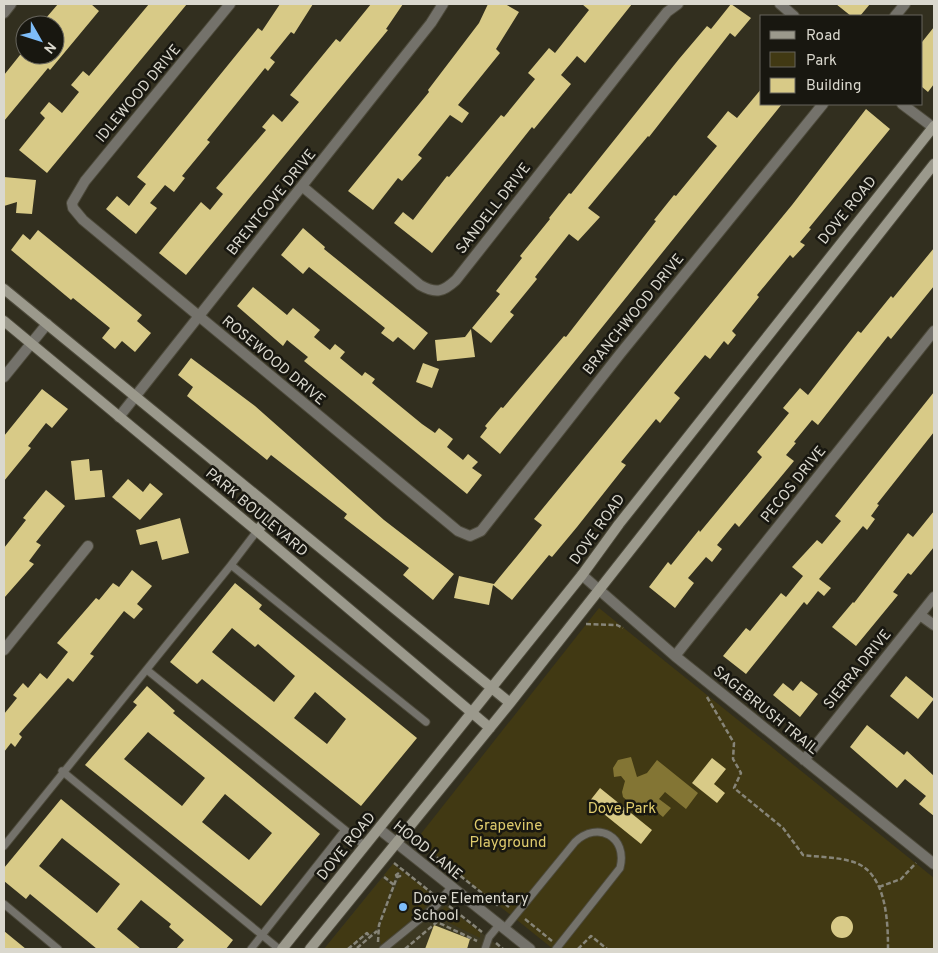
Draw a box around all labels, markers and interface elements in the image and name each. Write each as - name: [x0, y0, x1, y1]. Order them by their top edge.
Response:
- north arrow: [15, 15, 65, 65]
- legend: [760, 15, 923, 105]
- text: Road: [806, 27, 841, 46]
- text: N: [39, 38, 59, 56]
- street label: IDLEWOOD DRIVE: [92, 41, 186, 147]
- text: Park: [806, 52, 837, 71]
- text: Building: [806, 77, 861, 96]
- street label: BRENTCOVE DRIVE: [223, 146, 321, 260]
- street label: SANDELL DRIVE: [453, 159, 536, 258]
- street label: DOVE ROAD: [815, 173, 882, 249]
- street label: BRANCHWOOD DRIVE: [579, 250, 689, 380]
- street label: ROSEWOOD DRIVE: [217, 312, 329, 410]
- street label: PECOS DRIVE: [757, 443, 831, 527]
- street label: PARK BOULEVARD: [201, 465, 311, 562]
- street label: DOVE ROAD: [566, 491, 630, 569]
- street label: SIERRA DRIVE: [820, 626, 896, 714]
- street label: SAGEBRUSH TRAIL: [708, 663, 822, 760]
- park label: Dove Park: [588, 800, 656, 819]
- street label: DOVE ROAD: [314, 809, 381, 885]
- street label: HOOD LANE: [388, 817, 466, 885]
- park label: Grapevine Playground: [469, 817, 547, 853]
- place label: Dove Elementary School: [413, 890, 529, 926]
- marker: Dove Elementary School: [397, 901, 409, 913]

